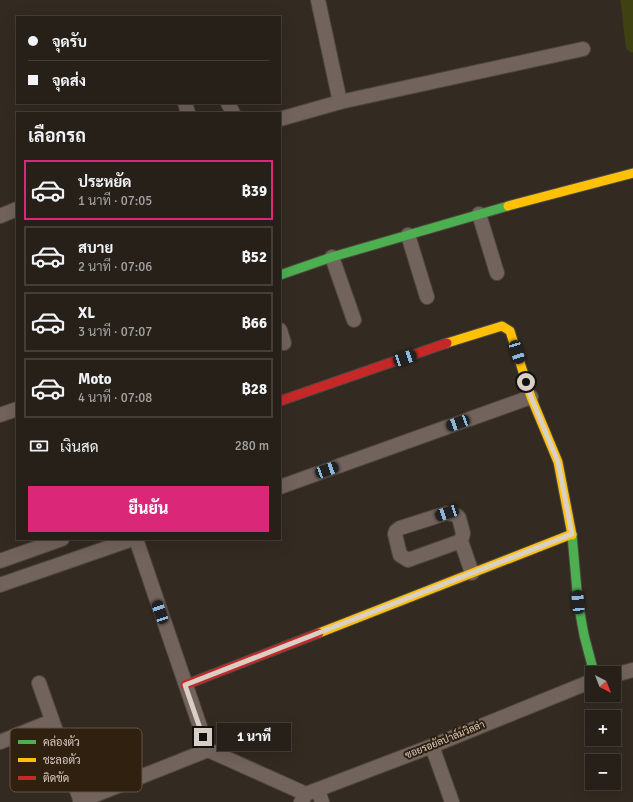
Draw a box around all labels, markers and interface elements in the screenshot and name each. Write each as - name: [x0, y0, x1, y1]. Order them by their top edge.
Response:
- text: จุดรับ: [52, 33, 87, 51]
- text: จุดส่ง: [52, 72, 86, 90]
- text: เลือกรถ: [28, 125, 86, 147]
- icon: car: [30, 172, 66, 208]
- text: ประหยัด: [78, 173, 131, 191]
- text: ฿39: [242, 182, 267, 200]
- text: 1 นาที · 07:05: [78, 193, 152, 209]
- icon: car: [30, 238, 66, 274]
- text: สบาย: [78, 239, 113, 257]
- text: ฿52: [242, 248, 267, 266]
- text: 2 นาที · 07:06: [78, 259, 152, 275]
- icon: car: [30, 304, 66, 340]
- text: XL: [78, 304, 95, 322]
- text: ฿66: [242, 314, 267, 332]
- text: 3 นาที · 07:07: [78, 324, 152, 340]
- car: [508, 339, 526, 365]
- car: [392, 348, 418, 368]
- icon: car: [30, 370, 66, 406]
- text: Moto: [78, 370, 112, 388]
- route start: [517, 373, 535, 391]
- text: ฿28: [242, 380, 267, 398]
- text: 4 นาที · 07:08: [78, 390, 152, 406]
- car: [445, 413, 471, 433]
- icon: cash: [28, 435, 50, 457]
- text: เงินสด: [60, 438, 99, 456]
- text: 280 m: [235, 438, 269, 454]
- car: [314, 460, 340, 480]
- button: ยืนยัน: [28, 486, 269, 532]
- car: [434, 504, 460, 522]
- car: [571, 590, 585, 614]
- car: [150, 599, 170, 625]
- north arrow: [585, 666, 621, 702]
- map controls: [585, 666, 621, 790]
- button: +: [585, 710, 621, 746]
- street label: ซอยรอยัลปาล์มวิลล่า: [403, 717, 487, 761]
- callout: 1 นาที: [217, 723, 291, 751]
- legend: [10, 728, 142, 792]
- route end: [194, 728, 212, 746]
- text: 1 นาที: [237, 729, 271, 745]
- text: คล่องตัว: [43, 735, 80, 749]
- text: ชะลอตัว: [43, 753, 81, 767]
- button: −: [585, 754, 621, 790]
- text: ติดขัด: [43, 771, 69, 785]

